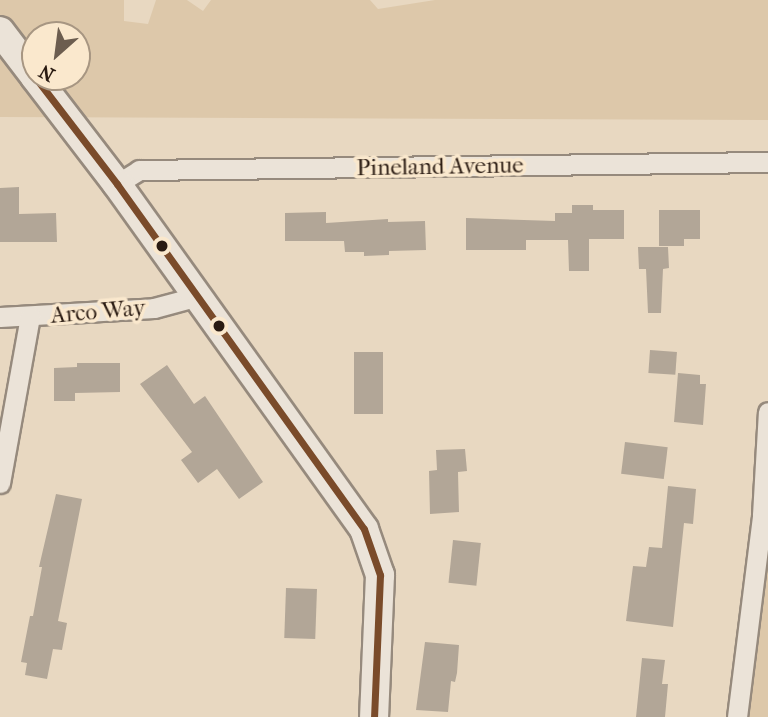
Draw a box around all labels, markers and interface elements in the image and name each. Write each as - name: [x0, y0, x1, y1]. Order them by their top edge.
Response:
- north arrow: [21, 21, 91, 91]
- text: N: [36, 60, 59, 86]
- street label: Pineland Avenue: [356, 152, 524, 182]
- unlabelled marker: [155, 239, 169, 253]
- street label: Arco Way: [50, 294, 146, 330]
- unlabelled marker: [212, 319, 226, 333]

